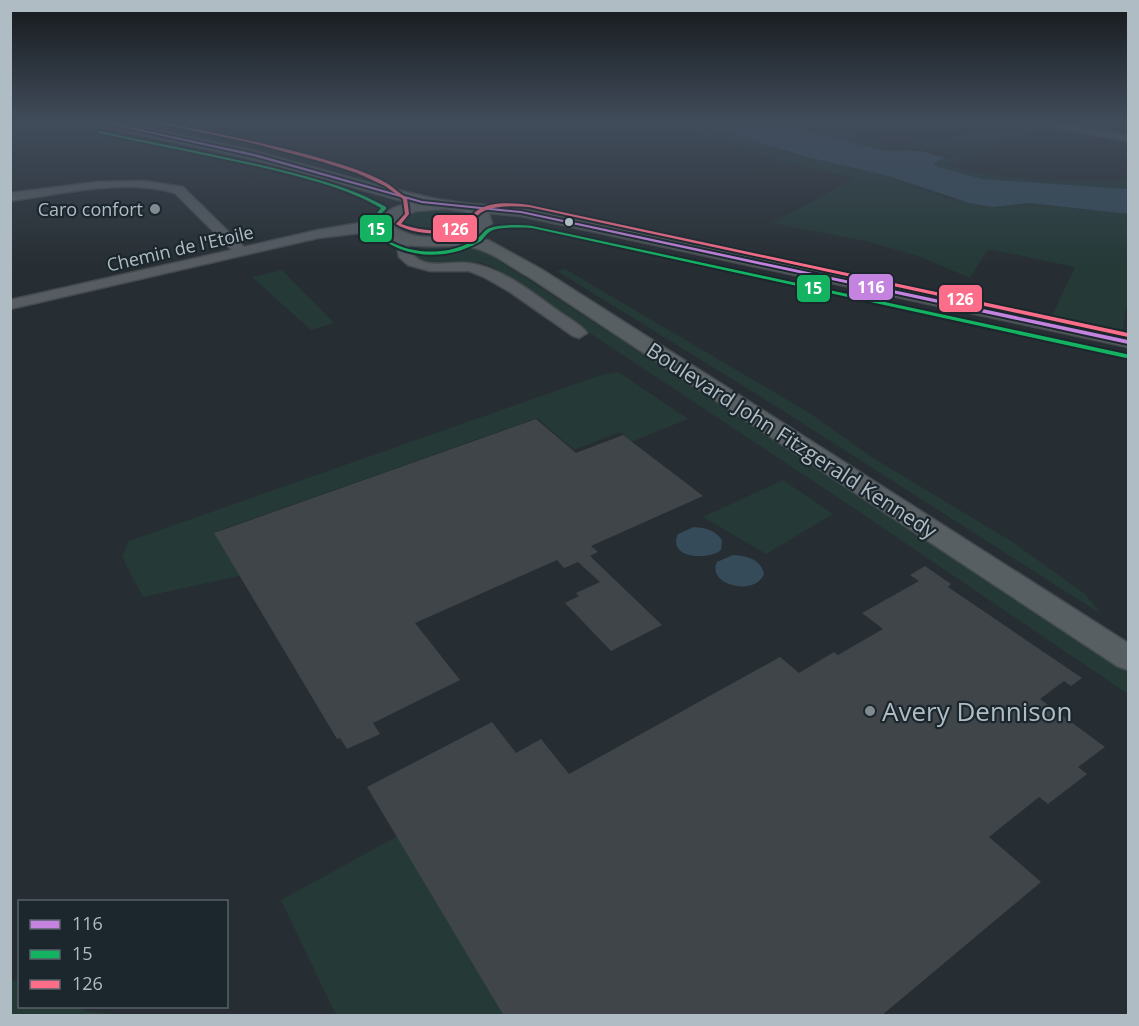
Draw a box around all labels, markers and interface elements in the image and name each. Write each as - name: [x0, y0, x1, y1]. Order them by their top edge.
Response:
- place label: Caro confort: [38, 197, 143, 221]
- marker: Caro confort: [148, 202, 162, 216]
- line badge: 15: [359, 214, 393, 243]
- line badge: 126: [432, 214, 478, 243]
- unlabelled marker: [563, 216, 575, 228]
- text: 15: [367, 218, 385, 240]
- text: 126: [441, 218, 469, 240]
- street label: Chemin de l'Etoile: [104, 219, 256, 277]
- line badge: 116: [848, 273, 894, 301]
- line badge: 15: [796, 274, 831, 303]
- text: 116: [857, 276, 885, 298]
- text: 15: [804, 277, 822, 299]
- line badge: 126: [938, 284, 983, 313]
- text: 126: [946, 288, 974, 310]
- street label: Boulevard John Fitzgerald Kennedy: [641, 335, 943, 545]
- place label: Avery Dennison: [882, 693, 1072, 729]
- marker: Avery Dennison: [863, 704, 877, 718]
- legend: [18, 900, 228, 1008]
- text: 116: [72, 911, 103, 935]
- text: 15: [72, 941, 93, 965]
- text: 126: [72, 971, 103, 995]

